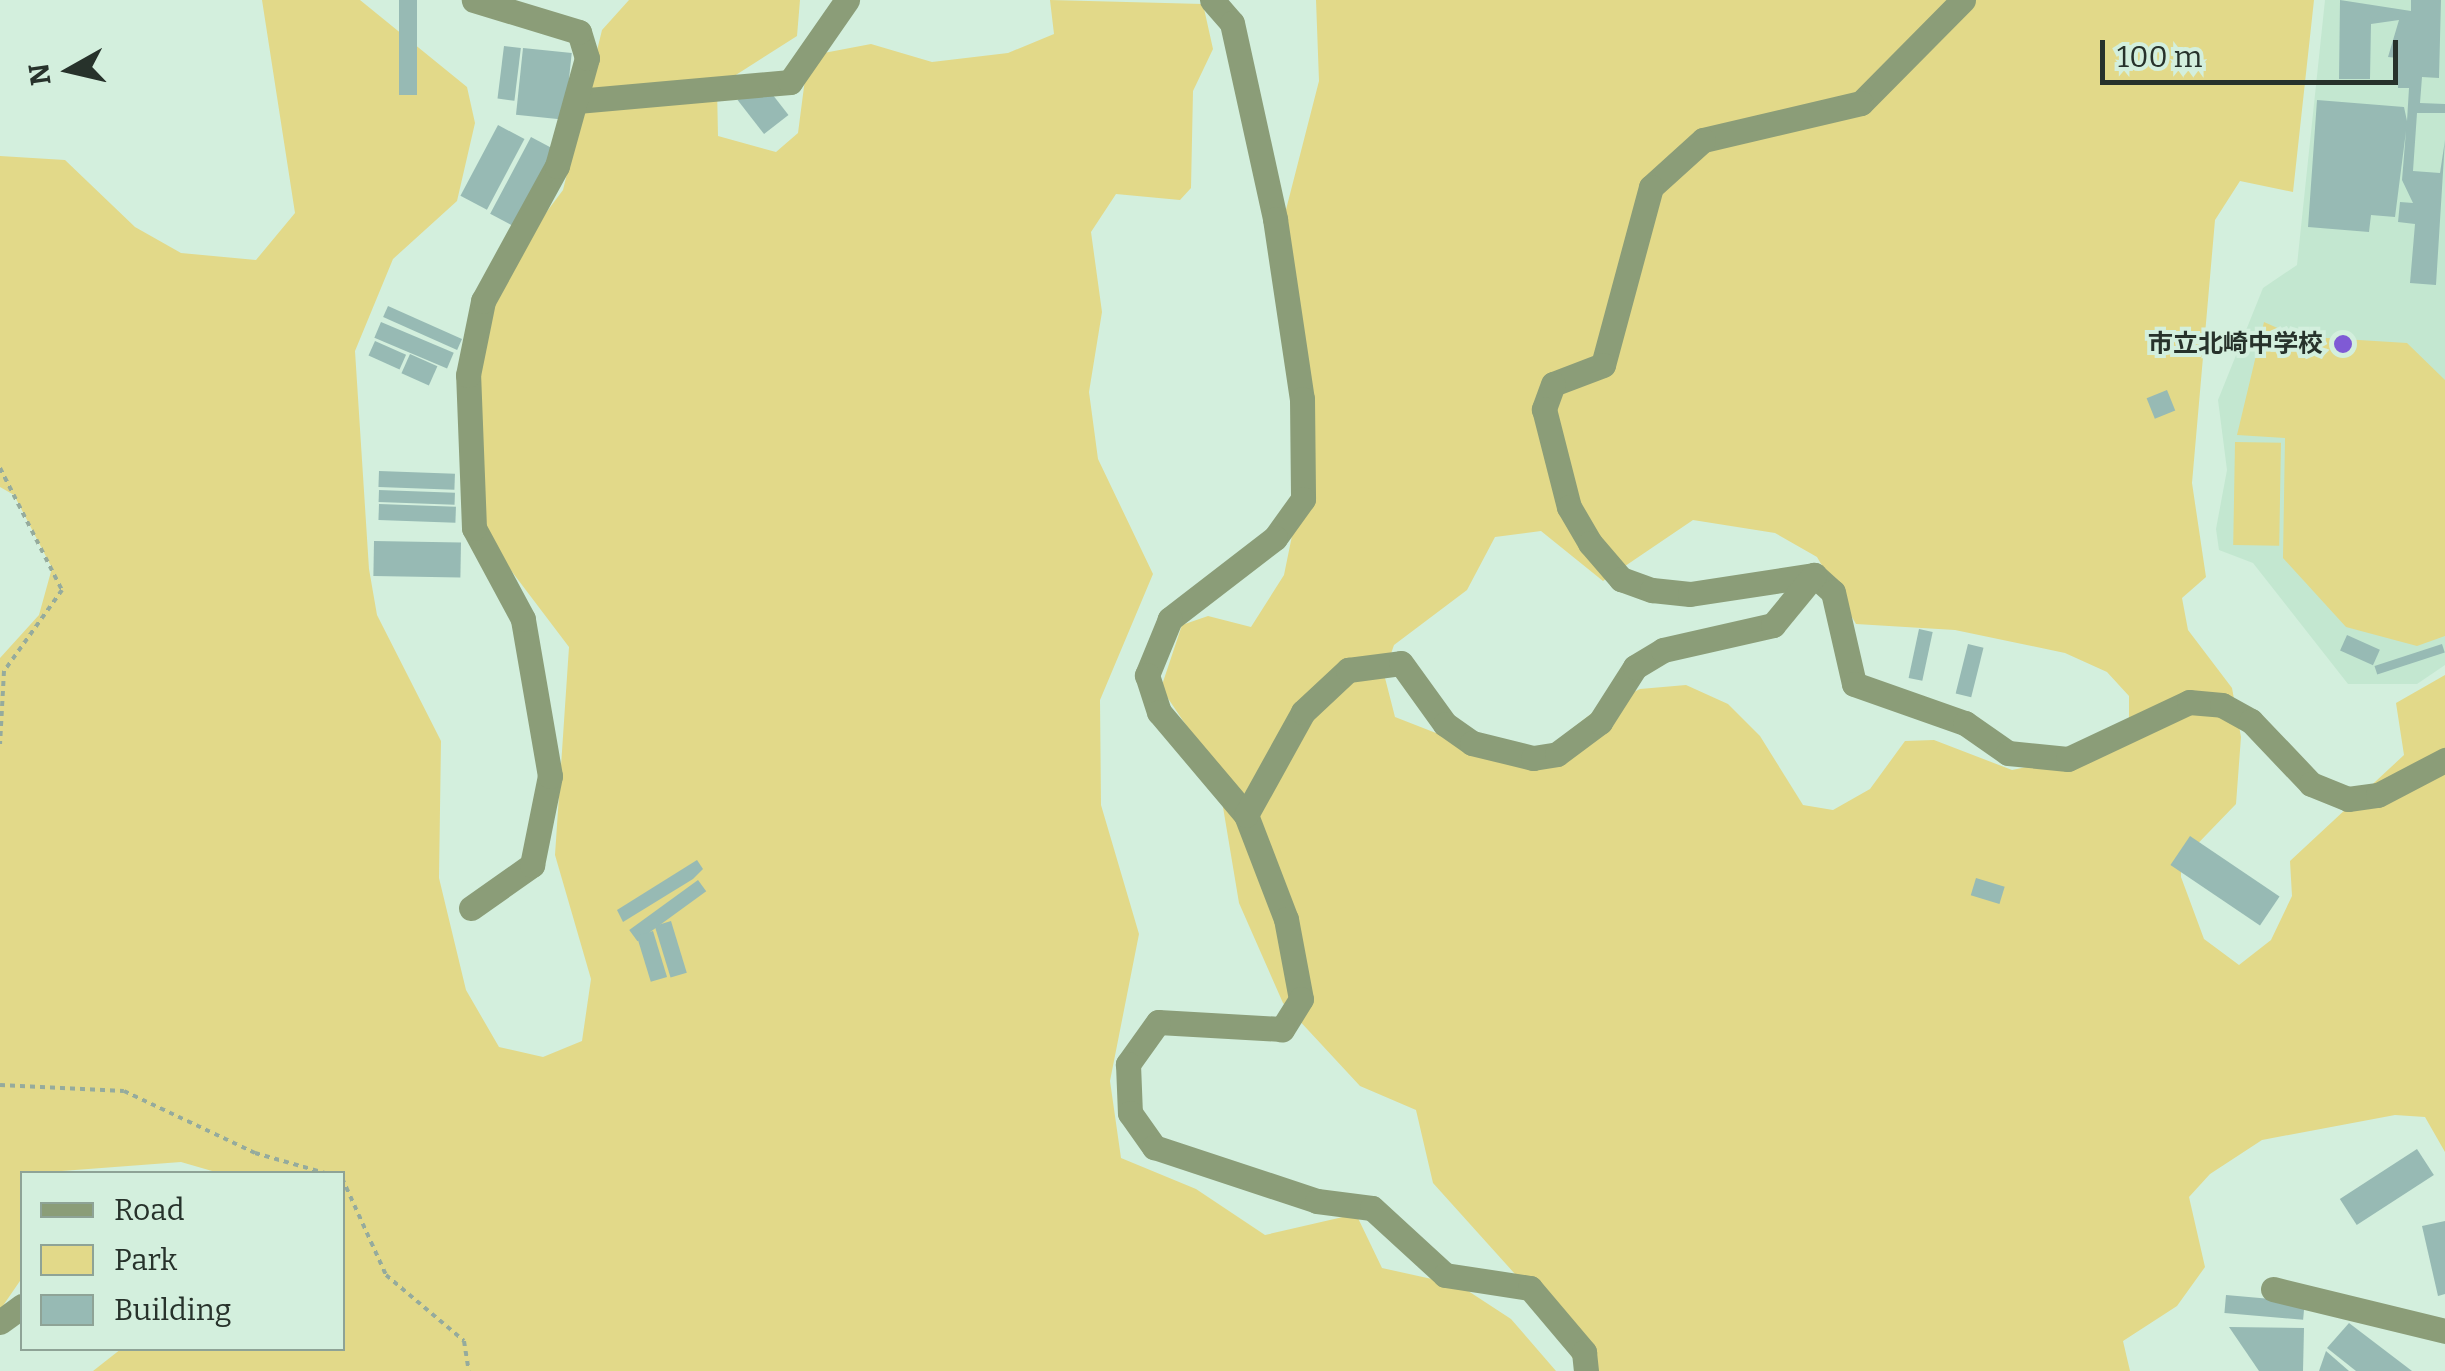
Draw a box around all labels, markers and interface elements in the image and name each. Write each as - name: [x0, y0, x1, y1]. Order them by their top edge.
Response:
- north arrow: [20, 20, 120, 120]
- scale bar: [2105, 20, 2402, 82]
- text: 100 m: [2117, 39, 2202, 75]
- text: N: [22, 61, 58, 87]
- place label: 市立北崎中学校: [2148, 329, 2323, 359]
- marker: 市立北崎中学校: [2332, 333, 2354, 355]
- legend: [20, 1171, 345, 1351]
- text: Road: [114, 1192, 185, 1228]
- text: Park: [114, 1242, 177, 1278]
- text: Building: [114, 1292, 232, 1328]

